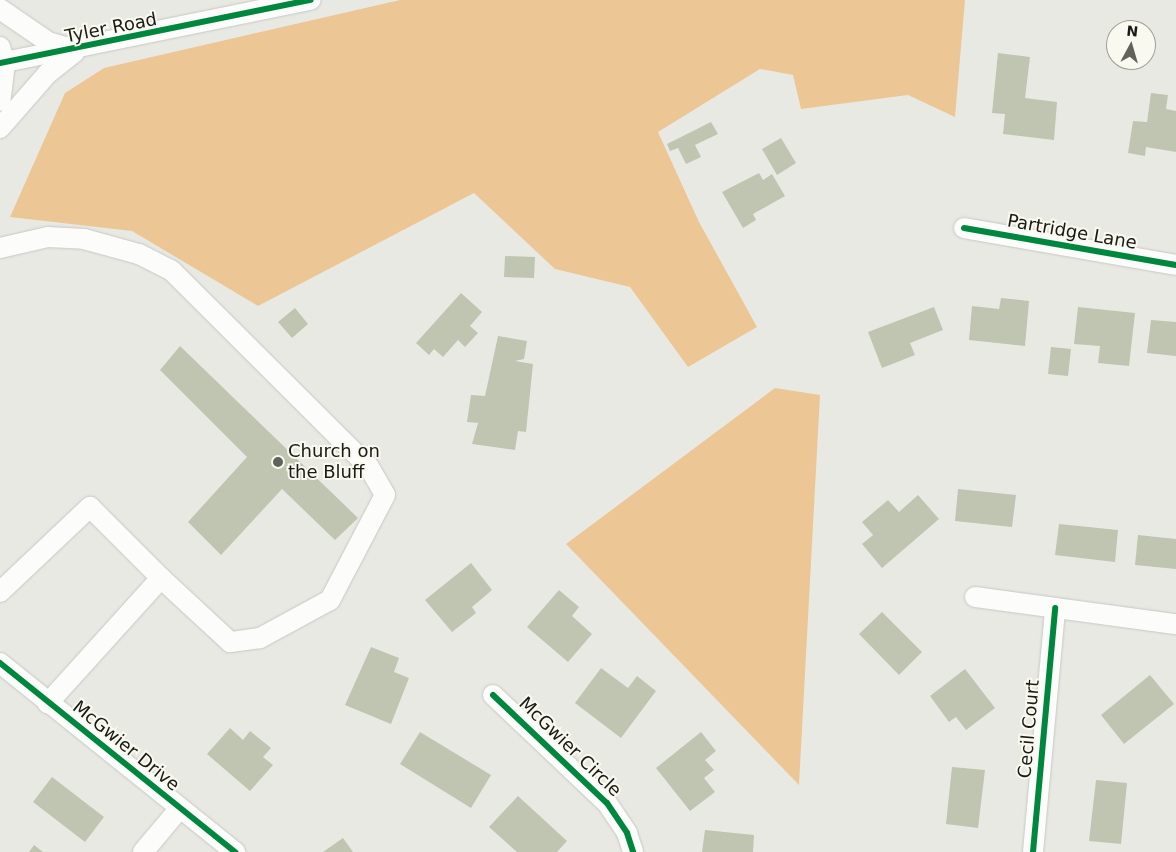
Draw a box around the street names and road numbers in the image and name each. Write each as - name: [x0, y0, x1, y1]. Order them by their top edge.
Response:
- street label: Tyler Road: [63, 9, 159, 47]
- street label: Partridge Lane: [1006, 210, 1138, 254]
- street label: Cecil Court: [1014, 679, 1044, 779]
- street label: McGwier Circle: [514, 693, 626, 801]
- street label: McGwier Drive: [68, 696, 184, 796]

